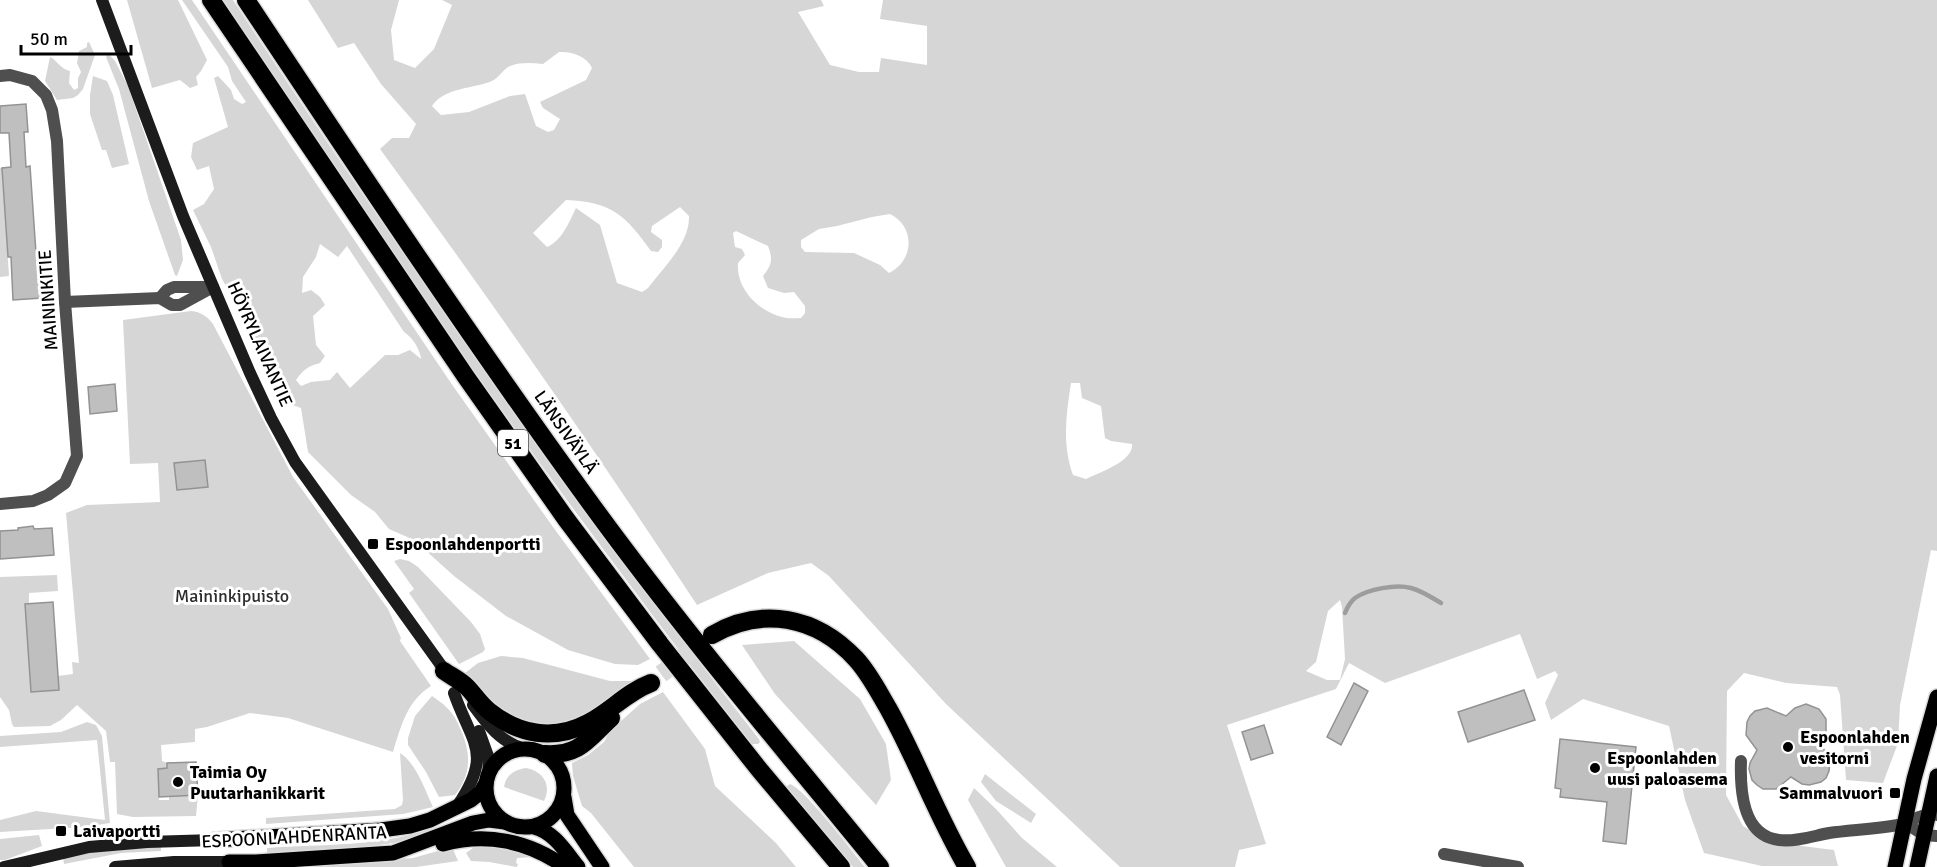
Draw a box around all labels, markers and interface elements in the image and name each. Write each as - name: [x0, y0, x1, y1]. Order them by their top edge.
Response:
- scale bar: [21, 18, 130, 56]
- text: 50 m: [30, 28, 68, 50]
- street label: MAININKITIE: [34, 249, 62, 351]
- street label: HÖYRYLAIVANTIE: [223, 278, 297, 410]
- street label: LÄNSIVÄYLÄ: [529, 386, 603, 478]
- road number: 51: [498, 430, 528, 456]
- place label: Espoonlahdenportti: [385, 533, 541, 555]
- marker: Espoonlahdenportti: [366, 537, 380, 551]
- park label: Maininkipuisto: [175, 585, 289, 607]
- place label: Espoonlahden vesitorni: [1799, 726, 1910, 769]
- marker: Espoonlahden vesitorni: [1781, 740, 1795, 754]
- place label: Espoonlahden uusi paloasema: [1607, 747, 1728, 790]
- place label: Taimia Oy Puutarhanikkarit: [190, 761, 325, 804]
- marker: Espoonlahden uusi paloasema: [1588, 761, 1602, 775]
- marker: Taimia Oy Puutarhanikkarit: [171, 775, 185, 789]
- place label: Sammalvuori: [1779, 782, 1883, 804]
- marker: Sammalvuori: [1888, 786, 1902, 800]
- place label: Laivaportti: [73, 820, 161, 842]
- street label: ESPOONLAHDENRANTA: [201, 821, 387, 853]
- marker: Laivaportti: [54, 824, 68, 838]

